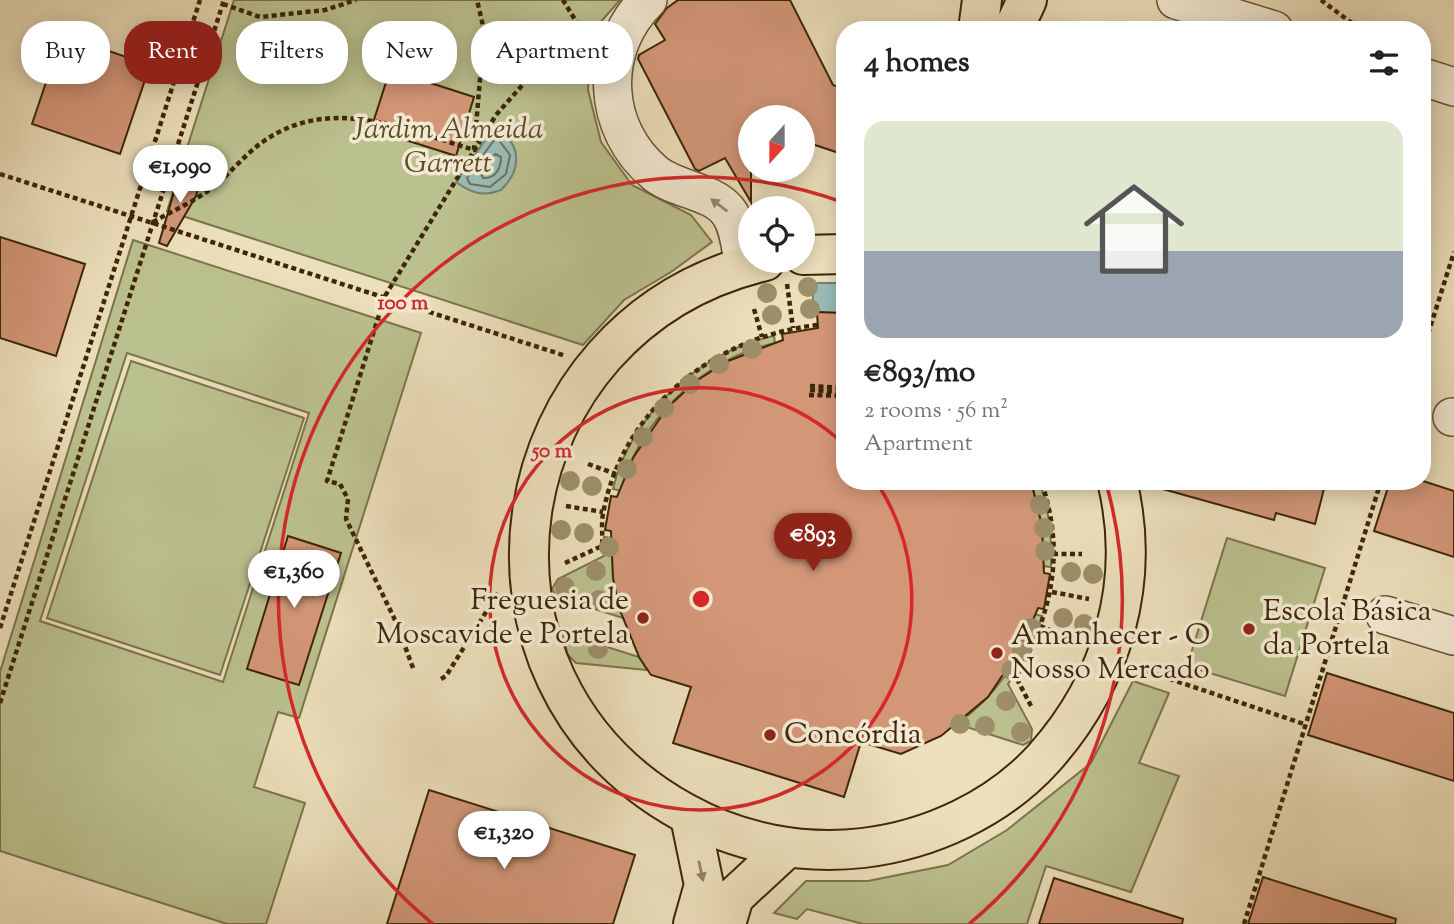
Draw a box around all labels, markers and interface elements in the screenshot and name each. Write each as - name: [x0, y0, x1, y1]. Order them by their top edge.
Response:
- chip: Buy: [21, 21, 110, 84]
- chip: Rent: [124, 21, 222, 84]
- chip: Filters: [236, 21, 348, 84]
- chip: New: [362, 21, 457, 84]
- chip: Apartment: [471, 21, 633, 84]
- text: 4 homes: [864, 42, 970, 85]
- icon: filters: [1365, 44, 1403, 82]
- north arrow: [738, 105, 816, 182]
- map controls: [738, 105, 815, 273]
- park label: Jardim Almeida Garrett: [352, 109, 543, 186]
- pin: €1,090: [123, 146, 237, 205]
- text: €1,090: [149, 151, 211, 184]
- icon: home: [1071, 166, 1197, 292]
- button: locate: [738, 196, 815, 273]
- one-way arrow: [710, 198, 729, 212]
- text: 100 m: [378, 289, 429, 319]
- text: €893/mo: [864, 352, 975, 395]
- text: 2 rooms · 56 m²: [864, 395, 1008, 428]
- text: Apartment: [864, 428, 973, 461]
- text: 50 m: [530, 437, 573, 467]
- pin: €893: [772, 514, 854, 573]
- text: €893: [790, 519, 836, 552]
- pin: €1,360: [237, 550, 351, 610]
- text: €1,360: [264, 556, 324, 589]
- place label: Freguesia de Moscavide e Portela: [376, 580, 629, 657]
- centre of rings: [689, 587, 713, 611]
- place label: Escola Básica da Portela: [1263, 591, 1432, 668]
- marker: Freguesia de Moscavide e Portela: [635, 610, 651, 626]
- place label: Amanhecer - O Nosso Mercado: [1011, 615, 1210, 692]
- marker: Escola Básica da Portela: [1241, 621, 1257, 637]
- marker: Amanhecer - O Nosso Mercado: [989, 645, 1005, 661]
- place label: Concórdia: [784, 714, 922, 757]
- marker: Concórdia: [762, 727, 778, 743]
- pin: €1,320: [447, 812, 561, 871]
- text: €1,320: [474, 817, 534, 850]
- one-way arrow: [696, 860, 707, 882]

